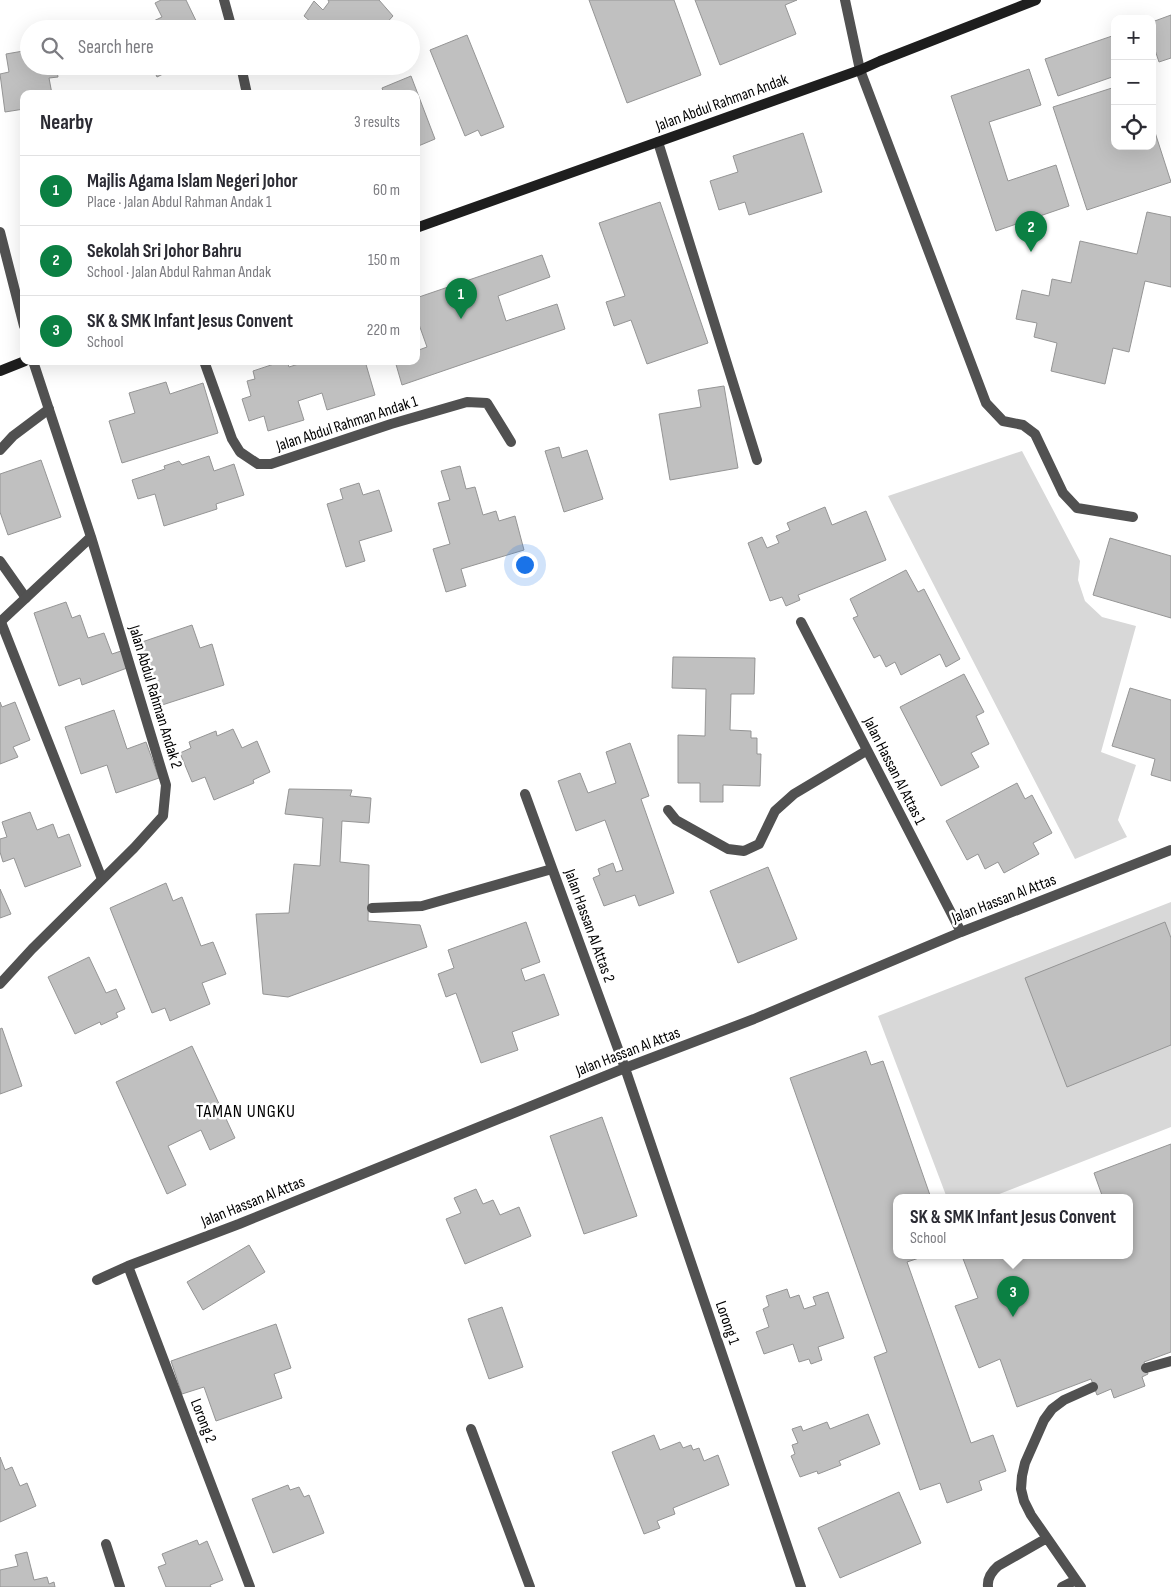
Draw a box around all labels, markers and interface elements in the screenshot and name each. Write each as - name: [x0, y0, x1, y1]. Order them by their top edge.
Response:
- map controls: [1111, 15, 1156, 150]
- button: +: [1111, 15, 1156, 60]
- search box: [20, 20, 420, 75]
- icon: search: [38, 34, 66, 62]
- text: Search here: [78, 36, 154, 59]
- button: −: [1111, 60, 1156, 105]
- street label: Jalan Abdul Rahman Andak: [652, 70, 791, 136]
- button: locate: [1111, 105, 1156, 150]
- text: Nearby: [40, 110, 93, 135]
- text: 3 results: [354, 113, 400, 132]
- text: Majlis Agama Islam Negeri Johor: [87, 170, 298, 193]
- text: 1: [53, 181, 59, 200]
- text: 60 m: [373, 181, 400, 200]
- text: Place · Jalan Abdul Rahman Andak 1: [87, 193, 272, 212]
- pin: 2: [1015, 211, 1047, 252]
- text: Sekolah Sri Johor Bahru: [87, 240, 242, 263]
- text: 2: [52, 251, 60, 270]
- text: 150 m: [368, 251, 400, 270]
- text: School · Jalan Abdul Rahman Andak: [87, 263, 271, 282]
- pin: 1: [445, 278, 477, 319]
- text: SK & SMK Infant Jesus Convent: [87, 310, 293, 333]
- text: 3: [52, 321, 60, 340]
- text: 220 m: [367, 321, 400, 340]
- text: School: [87, 333, 123, 352]
- street label: Jalan Abdul Rahman Andak 1: [273, 392, 421, 456]
- your location: [512, 552, 538, 578]
- street label: Jalan Abdul Rahman Andak 2: [124, 622, 186, 771]
- street label: Jalan Hassan Al Attas 1: [858, 713, 929, 828]
- street label: Jalan Hassan Al Attas 2: [559, 866, 618, 985]
- street label: Jalan Hassan Al Attas: [948, 870, 1059, 928]
- street label: Jalan Hassan Al Attas: [572, 1023, 683, 1081]
- district label: TAMAN UNGKU: [196, 1101, 296, 1122]
- street label: Jalan Hassan Al Attas: [197, 1172, 308, 1232]
- popup: [893, 1194, 1133, 1259]
- text: SK & SMK Infant Jesus Convent: [910, 1206, 1116, 1229]
- text: School: [910, 1229, 946, 1248]
- pin: 3: [997, 1276, 1029, 1317]
- street label: Lorong 1: [711, 1299, 743, 1348]
- street label: Lorong 2: [186, 1396, 220, 1446]

